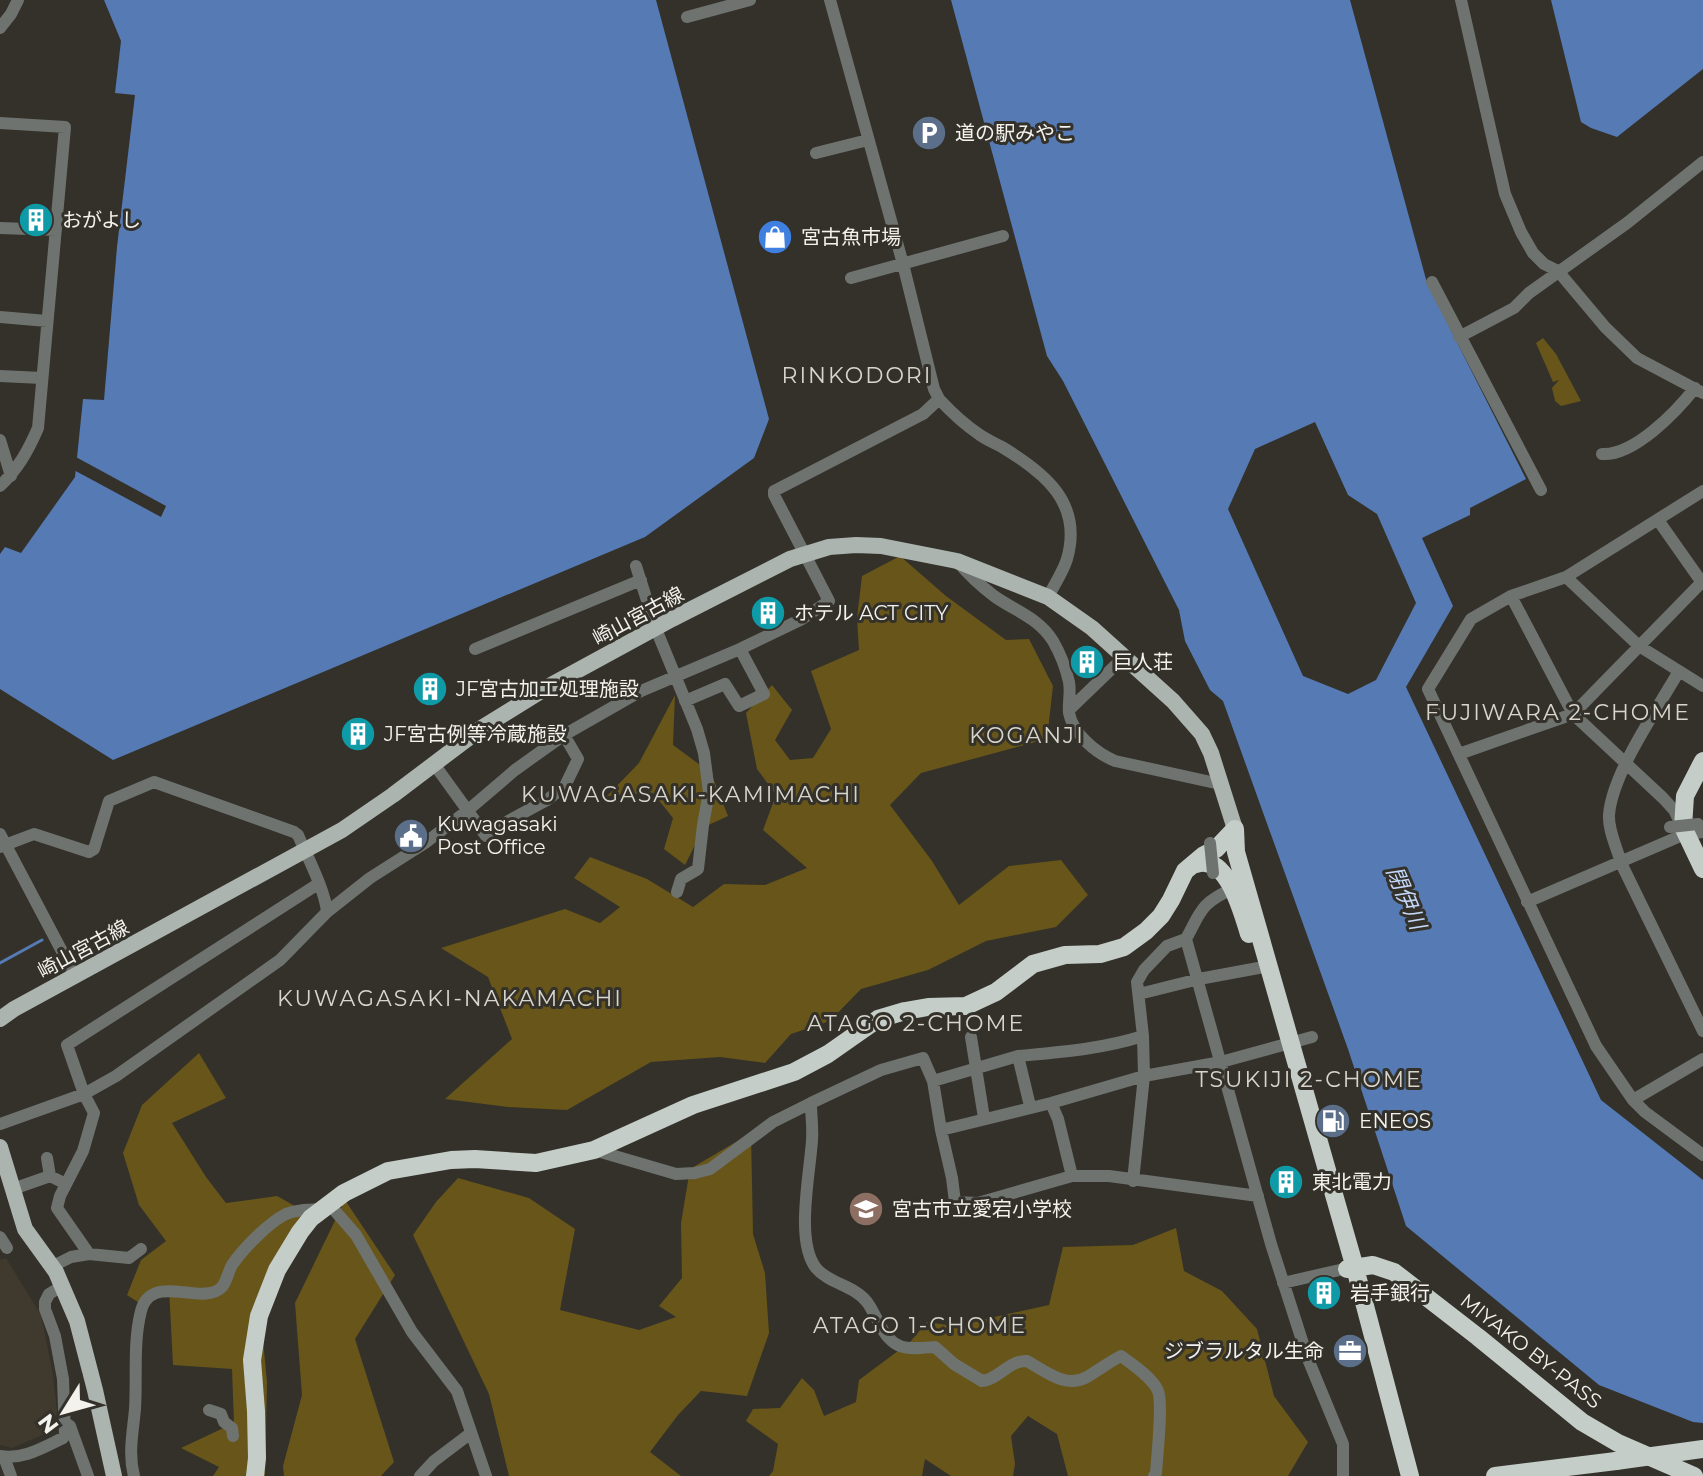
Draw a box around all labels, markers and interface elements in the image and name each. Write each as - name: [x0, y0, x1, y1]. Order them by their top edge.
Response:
- parking icon: 道の駅みやこ: [910, 114, 948, 152]
- place label: 道の駅みやこ: [955, 121, 1075, 145]
- building icon: おがよし: [17, 201, 55, 239]
- place label: おがよし: [62, 208, 141, 232]
- shop icon: 宮古魚市場: [756, 218, 794, 256]
- place label: 宮古魚市場: [801, 225, 901, 249]
- district label: RINKODORI: [782, 362, 932, 389]
- street label: 崎山宮古線: [588, 582, 688, 650]
- building icon: ホテル ACT CITY: [749, 594, 787, 632]
- place label: ホテル ACT CITY: [794, 601, 949, 625]
- building icon: 巨人荘: [1068, 643, 1106, 681]
- place label: 巨人荘: [1113, 650, 1173, 674]
- building icon: JF宮古加工処理施設: [411, 670, 449, 708]
- place label: JF宮古加工処理施設: [455, 677, 639, 701]
- district label: FUJIWARA 2-CHOME: [1425, 699, 1691, 726]
- building icon: JF宮古例等冷蔵施設: [339, 715, 377, 753]
- place label: JF宮古例等冷蔵施設: [383, 722, 567, 746]
- district label: KOGANJI: [969, 722, 1085, 749]
- district label: KUWAGASAKI-KAMIMACHI: [521, 781, 861, 808]
- place label: Kuwagasaki Post Office: [437, 812, 558, 859]
- public building icon: Kuwagasaki Post Office: [392, 817, 430, 855]
- water label: 閉伊川: [1381, 862, 1432, 935]
- street label: 崎山宮古線: [33, 915, 133, 983]
- district label: KUWAGASAKI-NAKAMACHI: [277, 985, 623, 1012]
- district label: ATAGO 2-CHOME: [807, 1010, 1025, 1037]
- district label: TSUKIJI 2-CHOME: [1195, 1066, 1423, 1093]
- fuel station icon: ENEOS: [1314, 1102, 1352, 1140]
- place label: ENEOS: [1359, 1109, 1431, 1133]
- building icon: 東北電力: [1267, 1163, 1305, 1201]
- place label: 東北電力: [1312, 1170, 1392, 1194]
- school or university icon: 宮古市立愛宕小学校: [847, 1190, 885, 1228]
- place label: 宮古市立愛宕小学校: [892, 1197, 1072, 1221]
- building icon: 岩手銀行: [1305, 1274, 1343, 1312]
- place label: 岩手銀行: [1350, 1281, 1430, 1305]
- street label: MIYAKO BY-PASS: [1456, 1288, 1606, 1414]
- district label: ATAGO 1-CHOME: [813, 1312, 1027, 1339]
- office icon: ジブラルタル生命: [1331, 1332, 1369, 1370]
- place label: ジブラルタル生命: [1164, 1339, 1324, 1363]
- north arrow: [24, 1372, 104, 1452]
- text: N: [32, 1409, 65, 1439]

